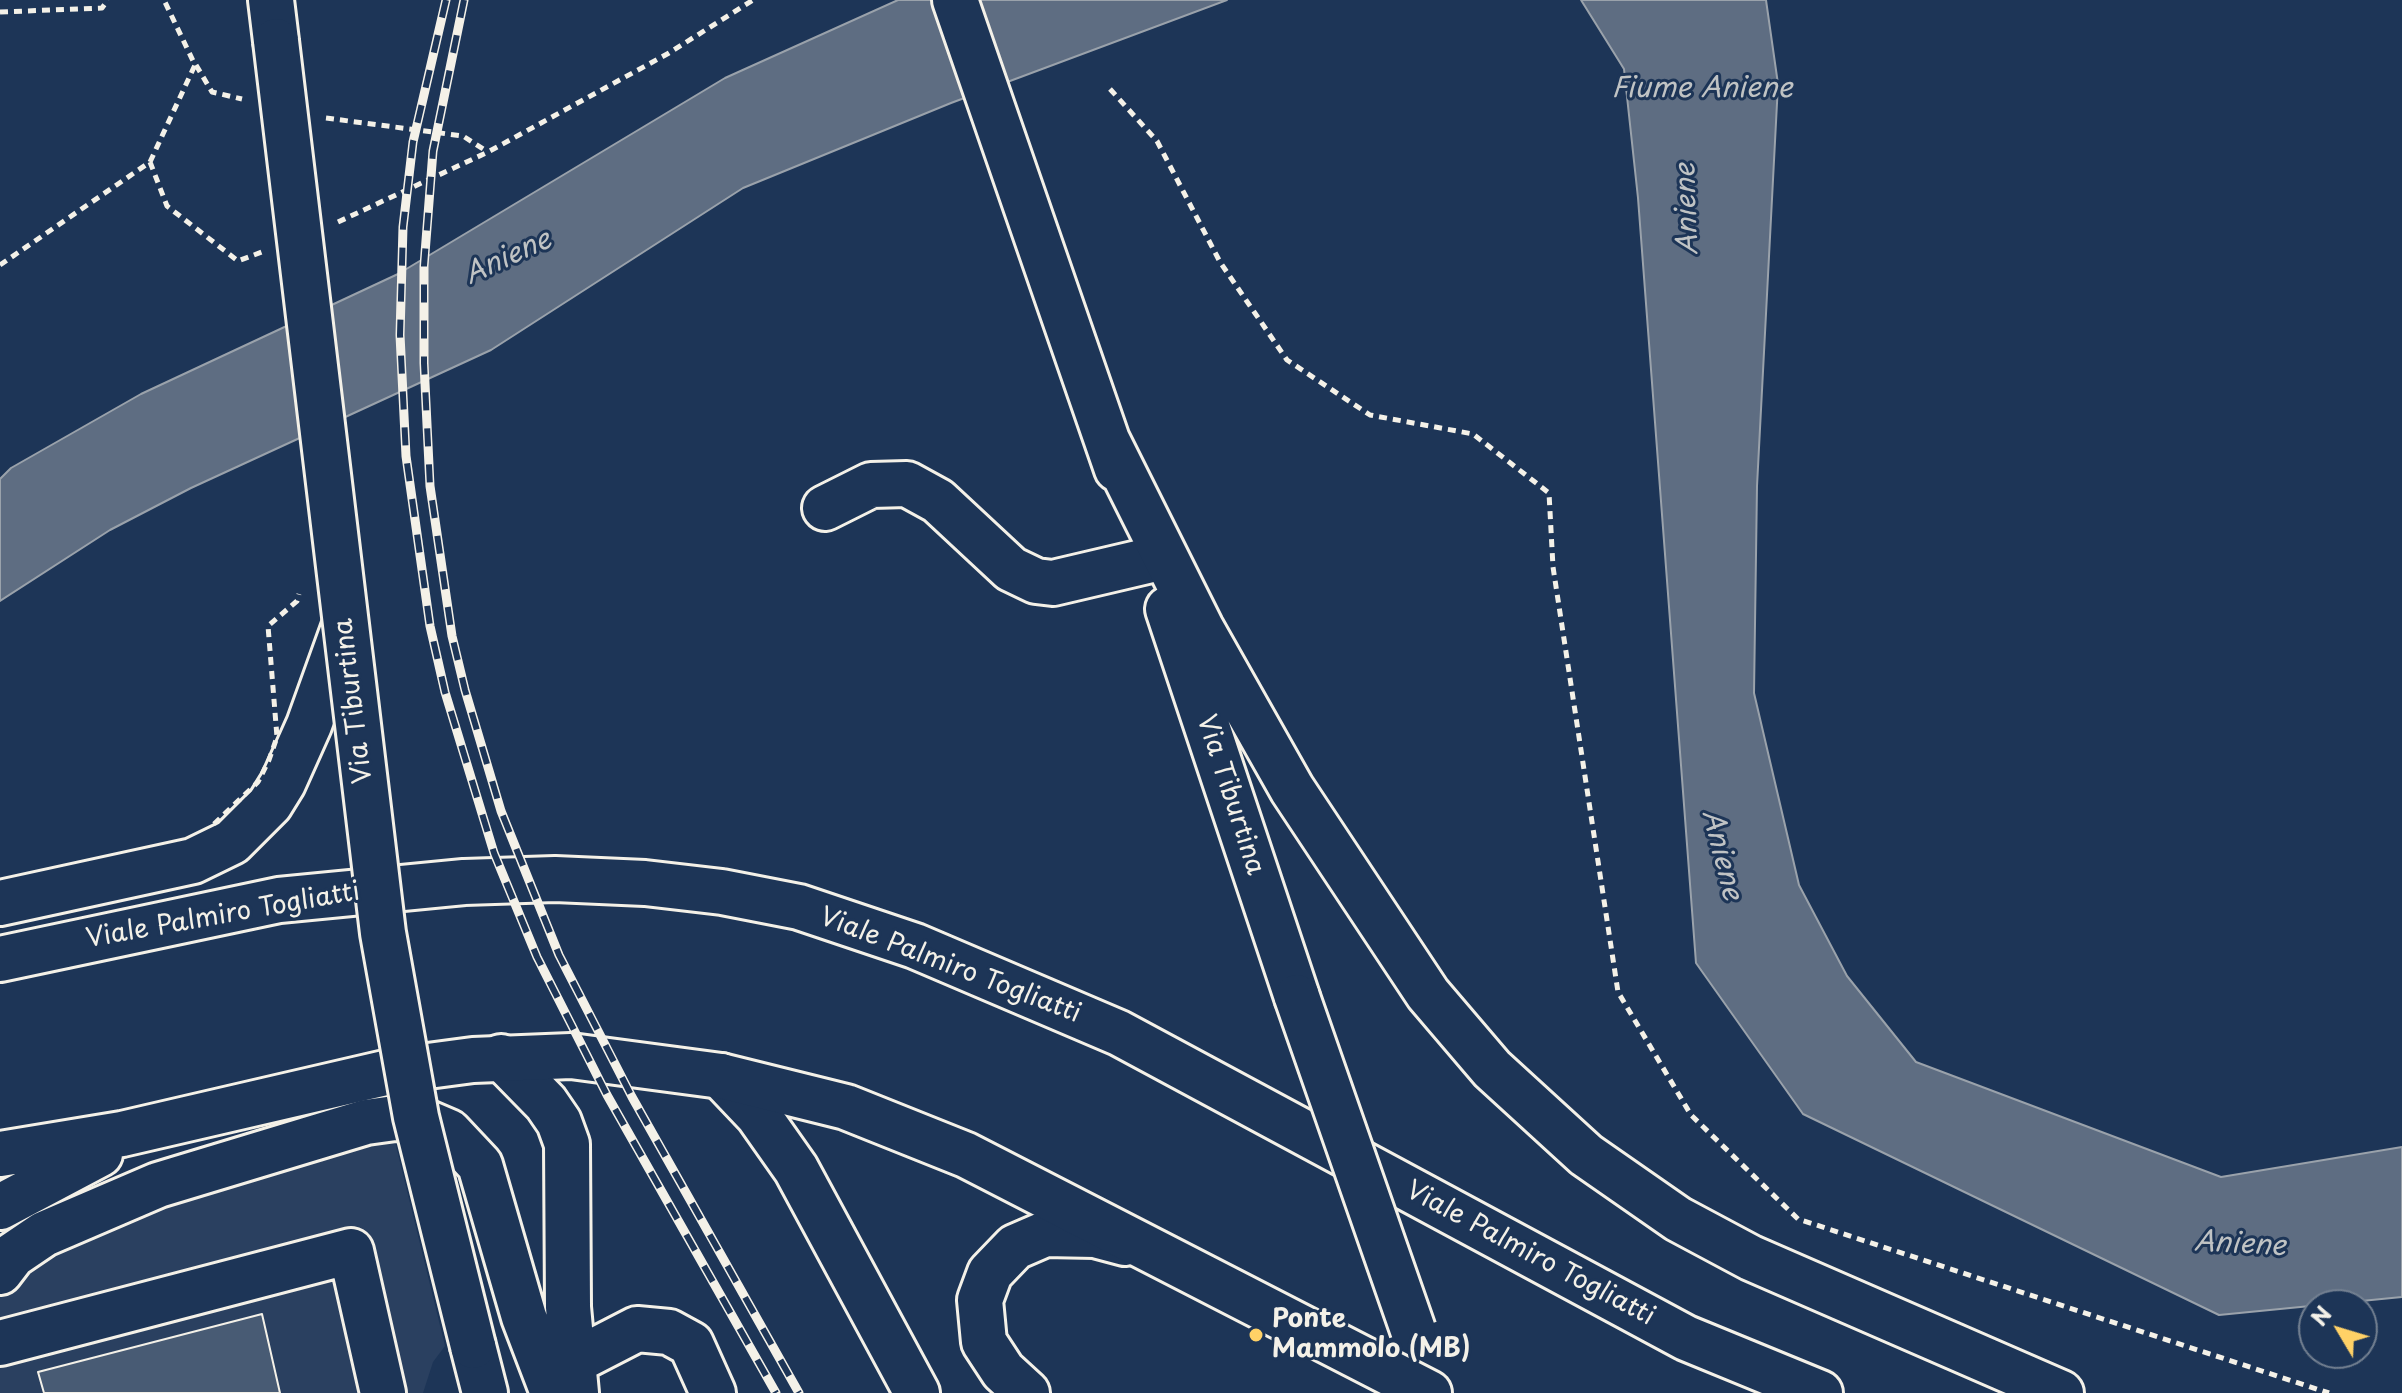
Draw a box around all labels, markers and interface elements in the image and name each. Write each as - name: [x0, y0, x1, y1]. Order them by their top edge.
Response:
- water label: Fiume Aniene: [1611, 72, 1793, 106]
- water label: Aniene: [1670, 162, 1706, 256]
- water label: Aniene: [459, 223, 557, 293]
- street label: Via Tiburtina: [328, 617, 380, 785]
- street label: Via Tiburtina: [1189, 711, 1271, 879]
- water label: Aniene: [1694, 806, 1748, 904]
- street label: Viale Palmiro Togliatti: [84, 877, 362, 955]
- street label: Viale Palmiro Togliatti: [815, 902, 1085, 1030]
- street label: Viale Palmiro Togliatti: [1400, 1175, 1660, 1333]
- water label: Aniene: [2193, 1226, 2287, 1264]
- north arrow: [2298, 1289, 2378, 1369]
- text: N: [2302, 1298, 2339, 1332]
- place label: Ponte Mammolo (MB): [1272, 1304, 1471, 1366]
- marker: Ponte Mammolo (MB): [1247, 1326, 1265, 1344]

